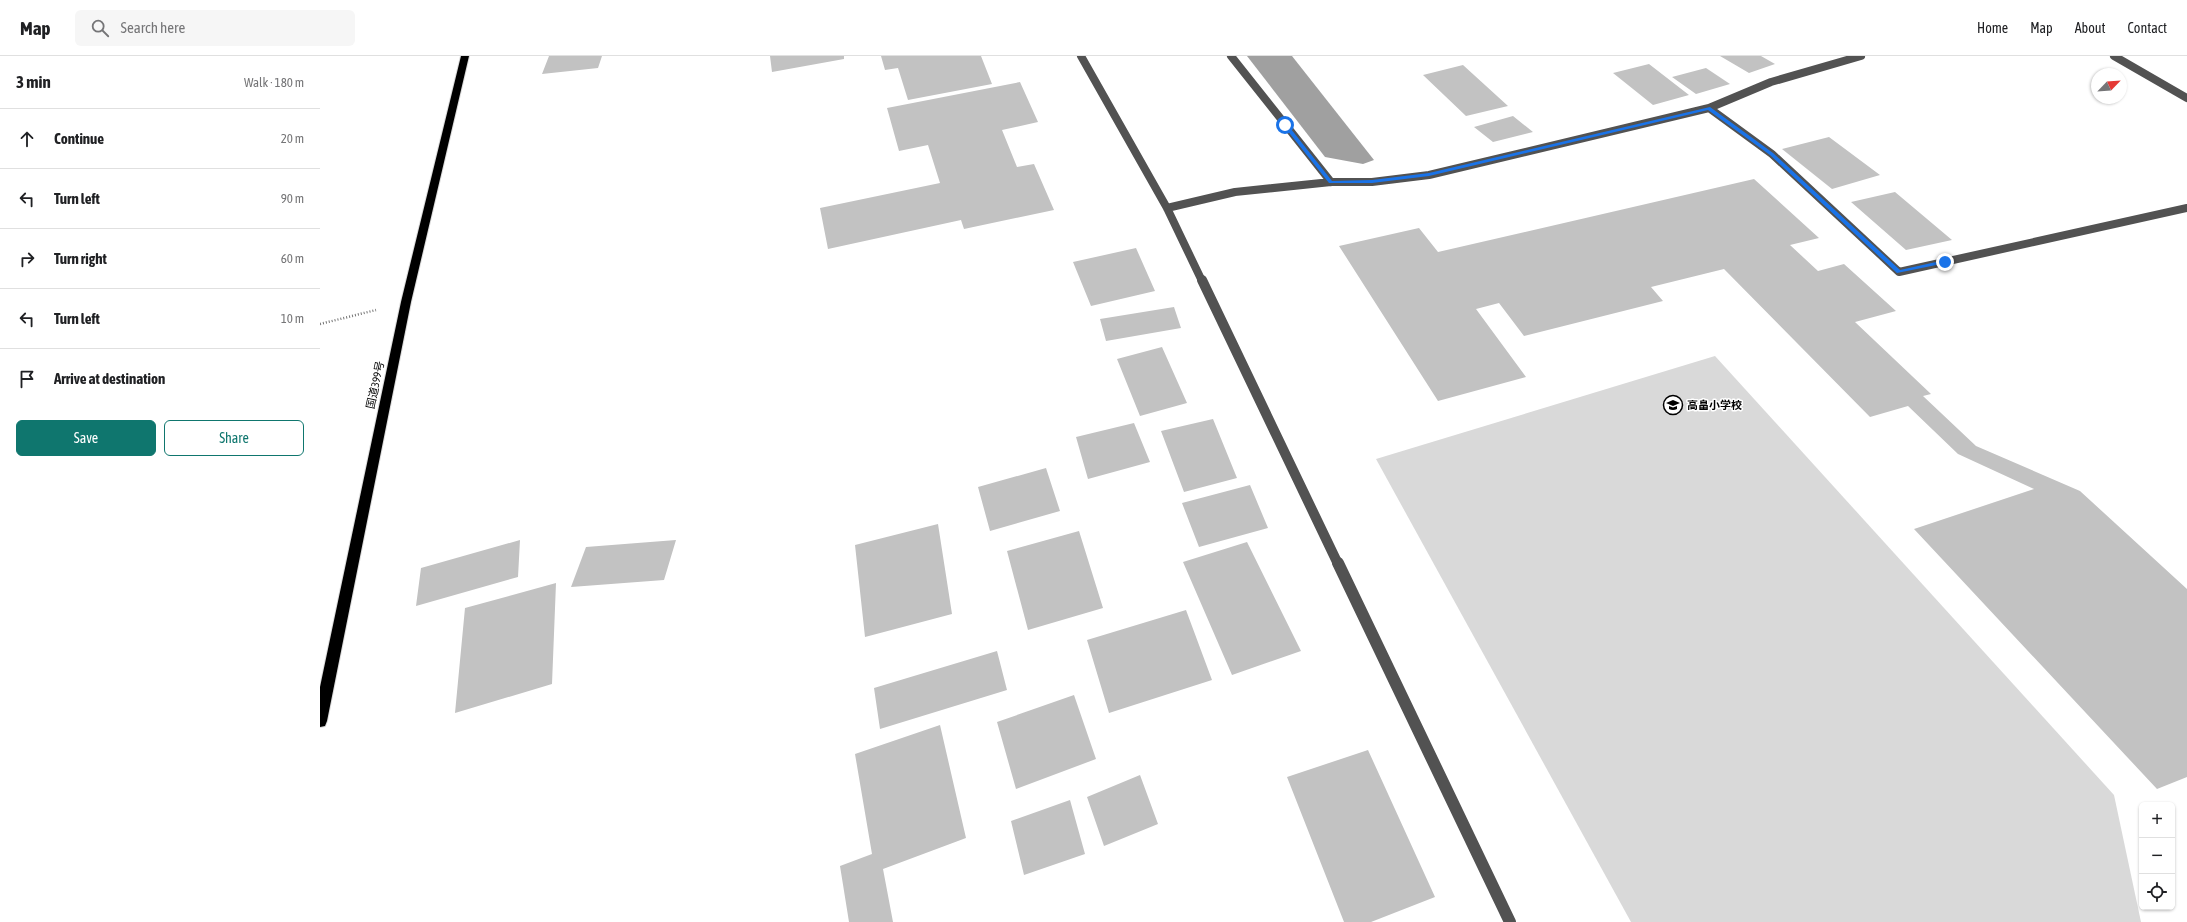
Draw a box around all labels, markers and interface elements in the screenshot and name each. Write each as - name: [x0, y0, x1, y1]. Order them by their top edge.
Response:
- search box: [75, 10, 355, 46]
- text: Map: [20, 17, 51, 39]
- icon: search: [89, 17, 111, 39]
- text: Search here: [121, 19, 185, 36]
- text: Home: [1977, 20, 2008, 36]
- text: Map: [2030, 20, 2053, 36]
- text: About: [2075, 20, 2106, 36]
- text: Contact: [2128, 20, 2167, 36]
- north arrow: [2091, 68, 2127, 104]
- text: 3 min: [16, 72, 51, 92]
- text: Walk · 180 m: [244, 75, 304, 90]
- route start: [1276, 116, 1294, 134]
- icon: ahead: [16, 128, 38, 150]
- text: Continue: [54, 130, 104, 147]
- text: 20 m: [281, 131, 304, 146]
- icon: left: [16, 188, 38, 210]
- text: Turn left: [54, 190, 100, 207]
- text: 90 m: [281, 191, 304, 206]
- icon: right: [16, 248, 38, 270]
- text: Turn right: [54, 250, 107, 267]
- text: 60 m: [281, 251, 304, 266]
- route end: [1936, 253, 1954, 271]
- icon: left: [16, 308, 38, 330]
- text: Turn left: [54, 310, 100, 327]
- text: 10 m: [281, 311, 304, 326]
- street label: 国道399号: [364, 360, 386, 410]
- icon: arrive: [16, 368, 38, 390]
- text: Arrive at destination: [54, 370, 165, 387]
- school or university icon: 高畠小学校: [1662, 394, 1684, 416]
- place label: 高畠小学校: [1687, 399, 1742, 411]
- button: Save: [16, 420, 156, 456]
- button: Share: [164, 420, 304, 456]
- map controls: [2139, 802, 2175, 910]
- button: +: [2139, 802, 2175, 838]
- button: −: [2139, 838, 2175, 874]
- button: locate: [2139, 874, 2175, 910]

